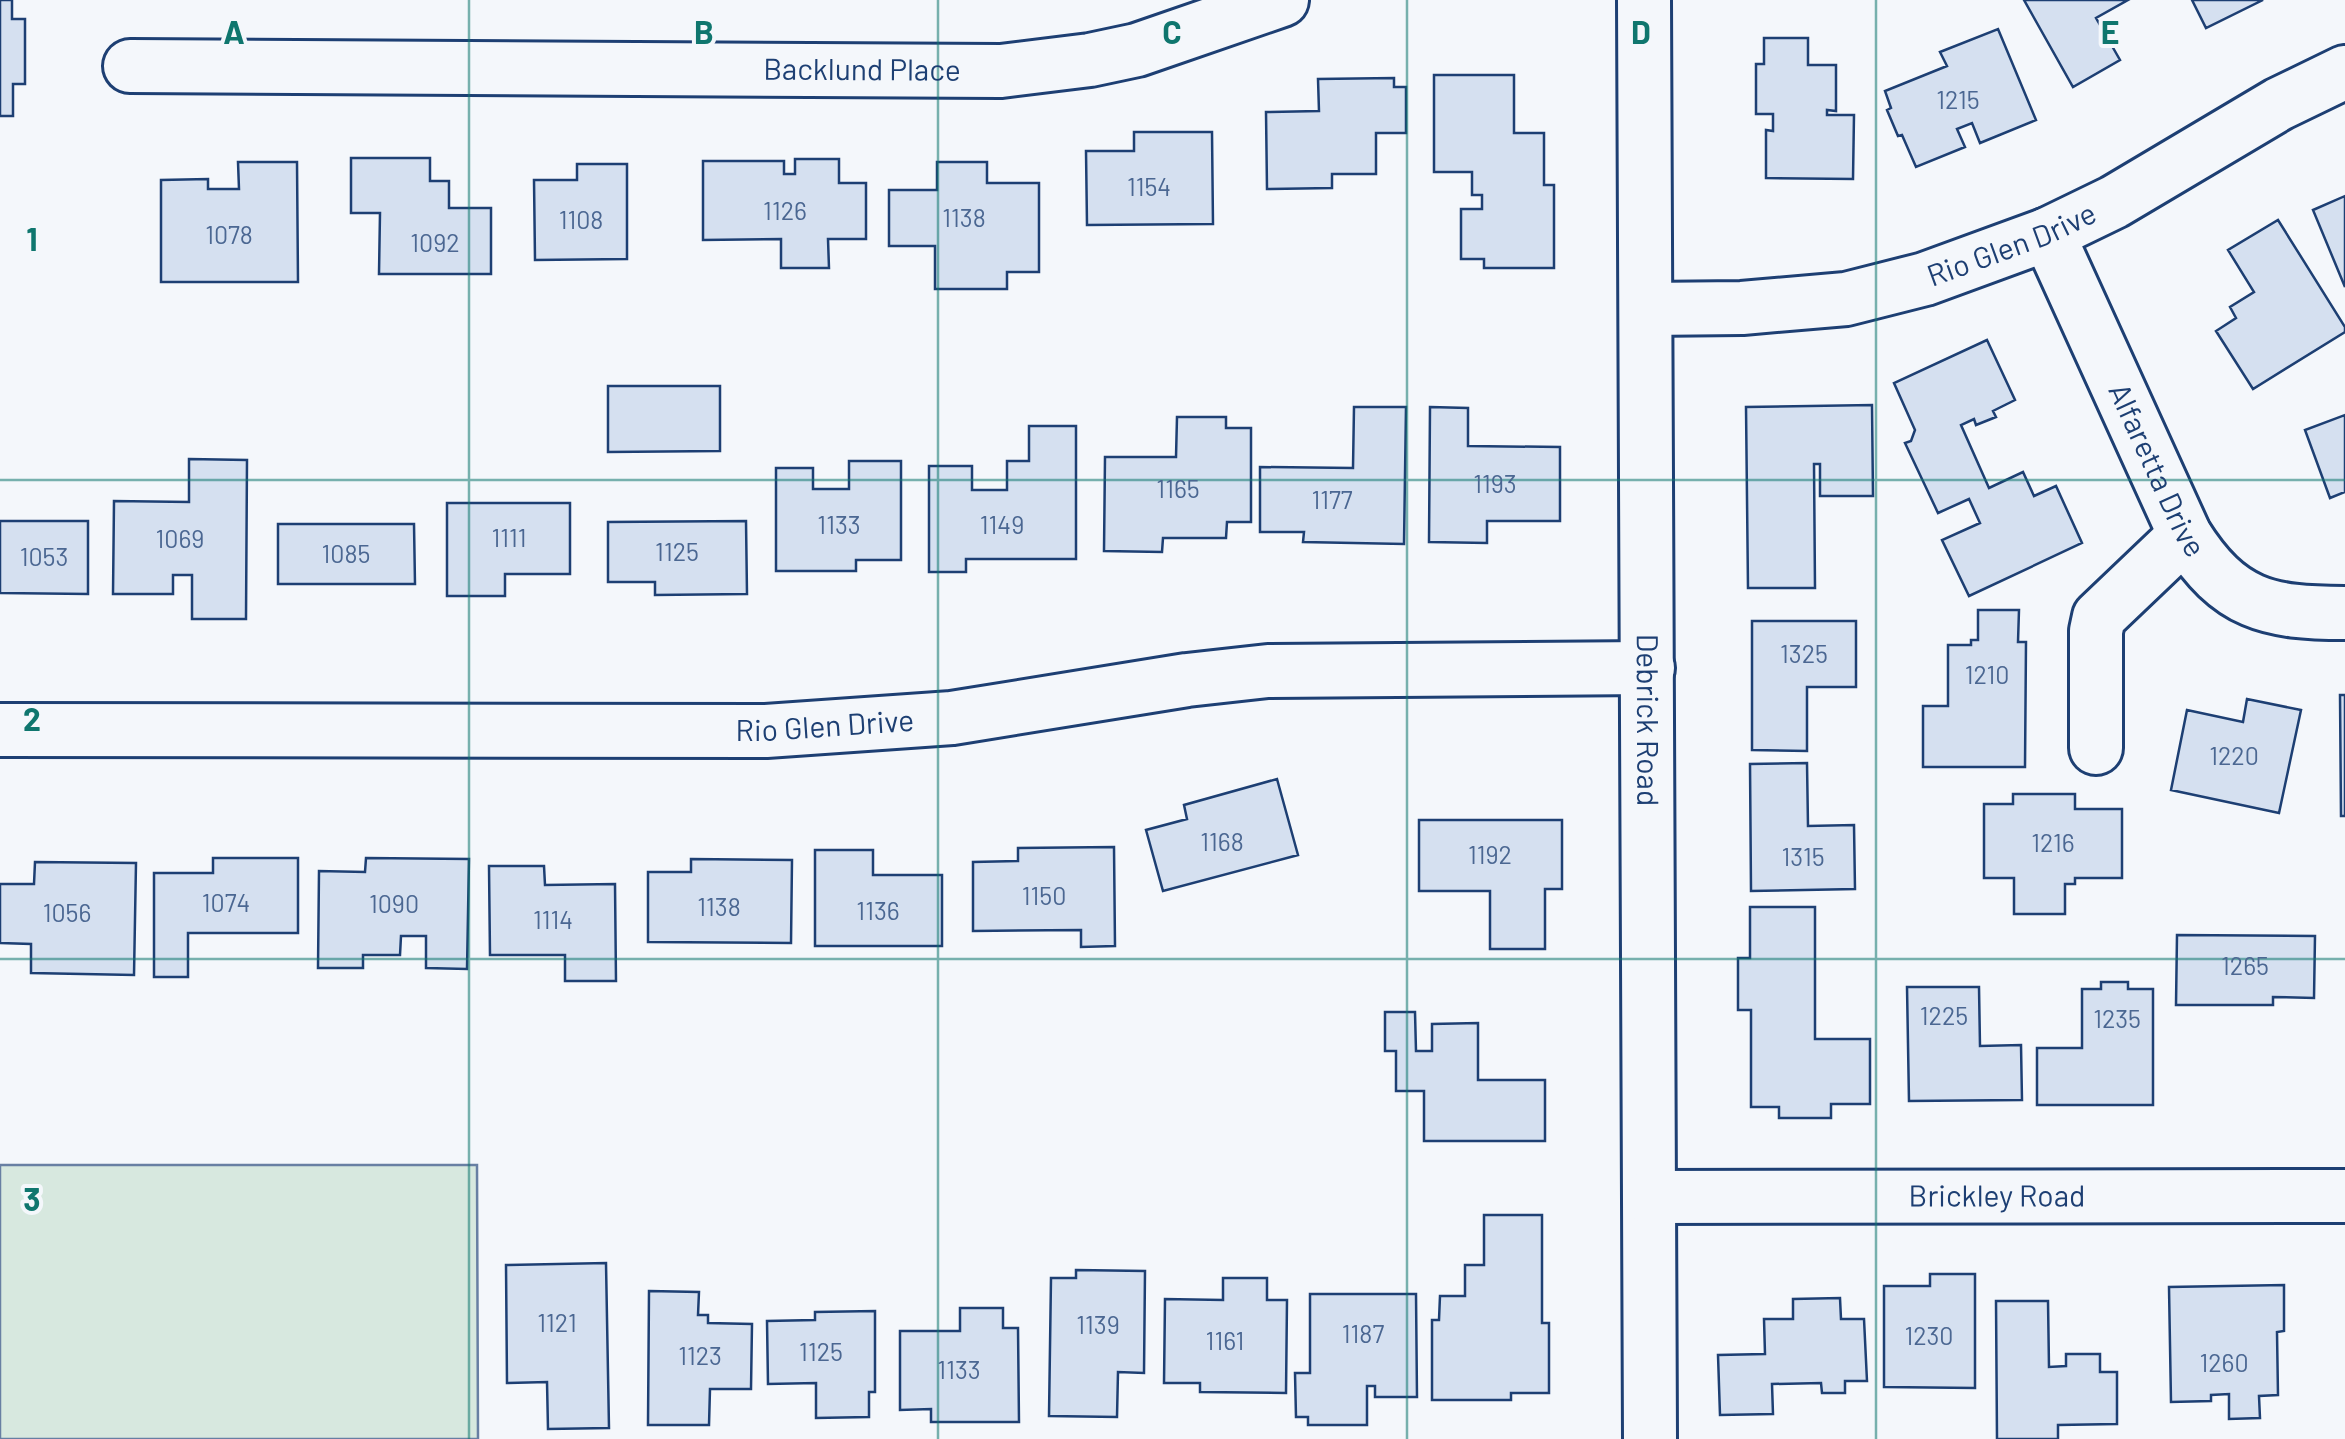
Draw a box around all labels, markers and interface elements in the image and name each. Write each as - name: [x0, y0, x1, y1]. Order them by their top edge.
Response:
- text: A: [223, 12, 245, 50]
- text: B: [694, 12, 714, 50]
- text: C: [1162, 12, 1182, 50]
- text: D: [1631, 12, 1651, 50]
- text: E: [2101, 12, 2119, 50]
- street label: Backlund Place: [763, 50, 961, 87]
- house number: 1215: [1936, 84, 1980, 114]
- house number: 1154: [1127, 171, 1171, 201]
- street label: Rio Glen Drive: [1922, 194, 2101, 293]
- house number: 1126: [763, 195, 807, 225]
- house number: 1138: [942, 202, 986, 232]
- house number: 1108: [559, 204, 603, 234]
- text: 1: [26, 219, 38, 257]
- house number: 1078: [205, 219, 253, 249]
- house number: 1092: [410, 227, 460, 257]
- street label: Alfaretta Drive: [2102, 377, 2214, 563]
- house number: 1193: [1473, 468, 1517, 498]
- house number: 1165: [1156, 473, 1200, 503]
- house number: 1177: [1311, 484, 1353, 514]
- house number: 1133: [817, 509, 861, 539]
- house number: 1149: [980, 509, 1024, 539]
- house number: 1111: [491, 522, 527, 552]
- house number: 1069: [156, 523, 204, 553]
- house number: 1125: [655, 536, 699, 566]
- house number: 1085: [322, 538, 370, 568]
- house number: 1053: [20, 541, 68, 571]
- street label: Debrick Road: [1631, 634, 1667, 806]
- house number: 1325: [1780, 638, 1828, 668]
- house number: 1210: [1965, 659, 2009, 689]
- text: 2: [23, 699, 41, 737]
- street label: Rio Glen Drive: [736, 701, 915, 747]
- house number: 1220: [2209, 740, 2259, 770]
- house number: 1168: [1200, 826, 1244, 856]
- house number: 1216: [2031, 827, 2075, 857]
- house number: 1192: [1468, 839, 1512, 869]
- house number: 1315: [1781, 841, 1825, 871]
- house number: 1150: [1022, 880, 1066, 910]
- house number: 1074: [202, 887, 250, 917]
- house number: 1090: [369, 888, 419, 918]
- house number: 1138: [697, 891, 741, 921]
- house number: 1136: [856, 895, 900, 925]
- house number: 1056: [43, 897, 91, 927]
- house number: 1114: [533, 904, 573, 934]
- house number: 1265: [2221, 950, 2269, 980]
- house number: 1225: [1920, 1000, 1968, 1030]
- house number: 1235: [2093, 1003, 2141, 1033]
- street label: Brickley Road: [1909, 1176, 2085, 1213]
- text: 3: [23, 1179, 41, 1217]
- house number: 1121: [537, 1307, 577, 1337]
- house number: 1139: [1076, 1309, 1120, 1339]
- house number: 1187: [1342, 1318, 1384, 1348]
- house number: 1230: [1904, 1320, 1954, 1350]
- house number: 1161: [1206, 1325, 1244, 1355]
- house number: 1125: [799, 1336, 843, 1366]
- house number: 1123: [678, 1340, 722, 1370]
- house number: 1260: [2199, 1347, 2249, 1377]
- house number: 1133: [937, 1354, 981, 1384]

